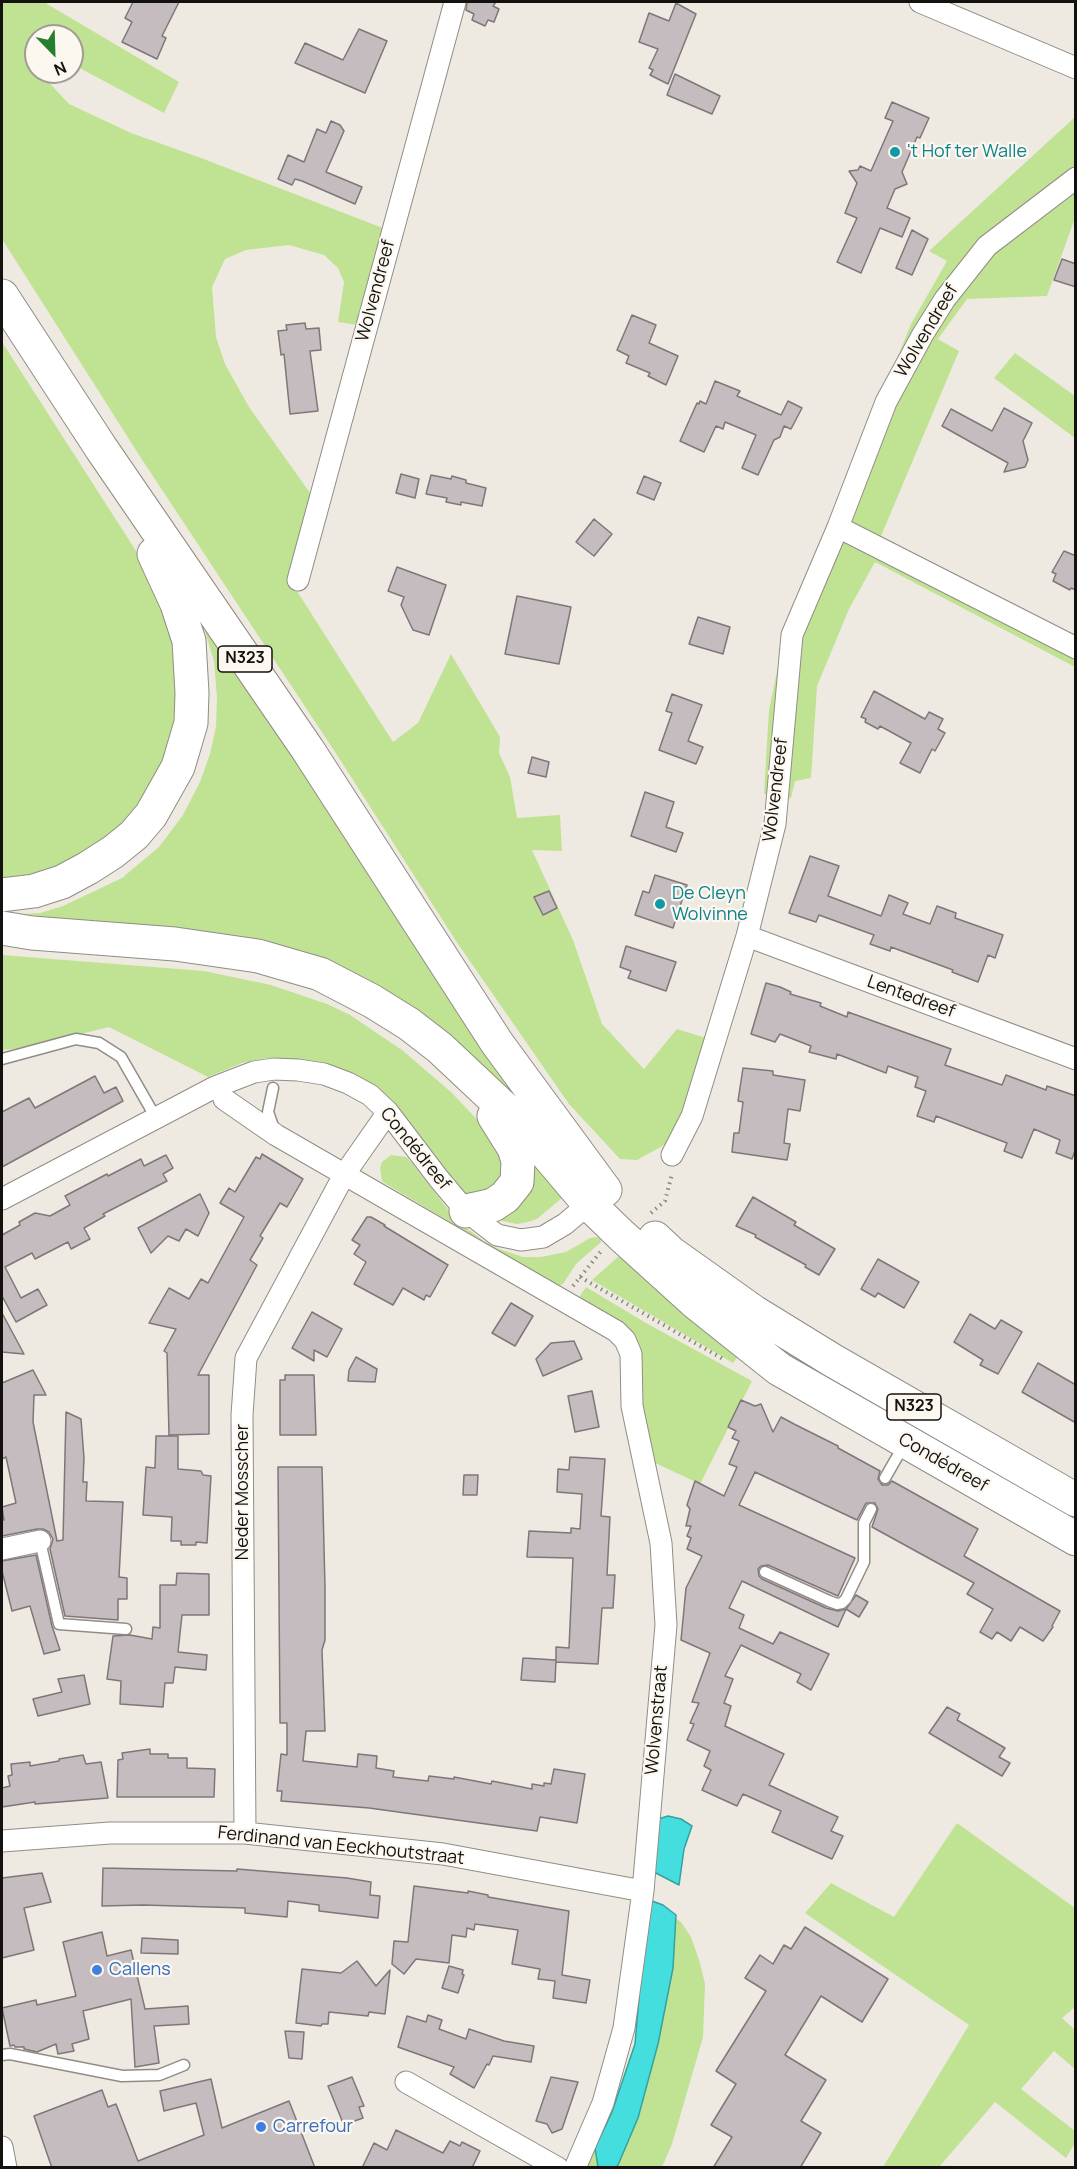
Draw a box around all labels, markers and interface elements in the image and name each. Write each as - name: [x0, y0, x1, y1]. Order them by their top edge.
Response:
- north arrow: [24, 24, 84, 84]
- text: N: [51, 56, 70, 81]
- place label: 't Hof ter Walle: [907, 141, 1027, 163]
- marker: 't Hof ter Walle: [888, 145, 902, 159]
- street label: Wolvendreef: [352, 238, 400, 344]
- street label: Wolvendreef: [891, 281, 963, 381]
- road number: N323: [218, 646, 272, 672]
- street label: Wolvendreef: [759, 737, 793, 843]
- place label: De Cleyn Wolvinne: [672, 883, 748, 926]
- marker: De Cleyn Wolvinne: [653, 897, 667, 911]
- street label: Lentedreef: [864, 971, 958, 1023]
- street label: Condédreef: [375, 1103, 455, 1195]
- road number: N323: [887, 1394, 941, 1420]
- street label: Neder Mosscher: [232, 1424, 254, 1560]
- street label: Condédreef: [894, 1429, 992, 1497]
- street label: Wolvenstraat: [641, 1664, 673, 1776]
- street label: Ferdinand van Eeckhoutstraat: [217, 1822, 465, 1870]
- place label: Callens: [109, 1959, 171, 1981]
- marker: Callens: [90, 1963, 104, 1977]
- place label: Carrefour: [273, 2116, 353, 2138]
- marker: Carrefour: [254, 2120, 268, 2134]

